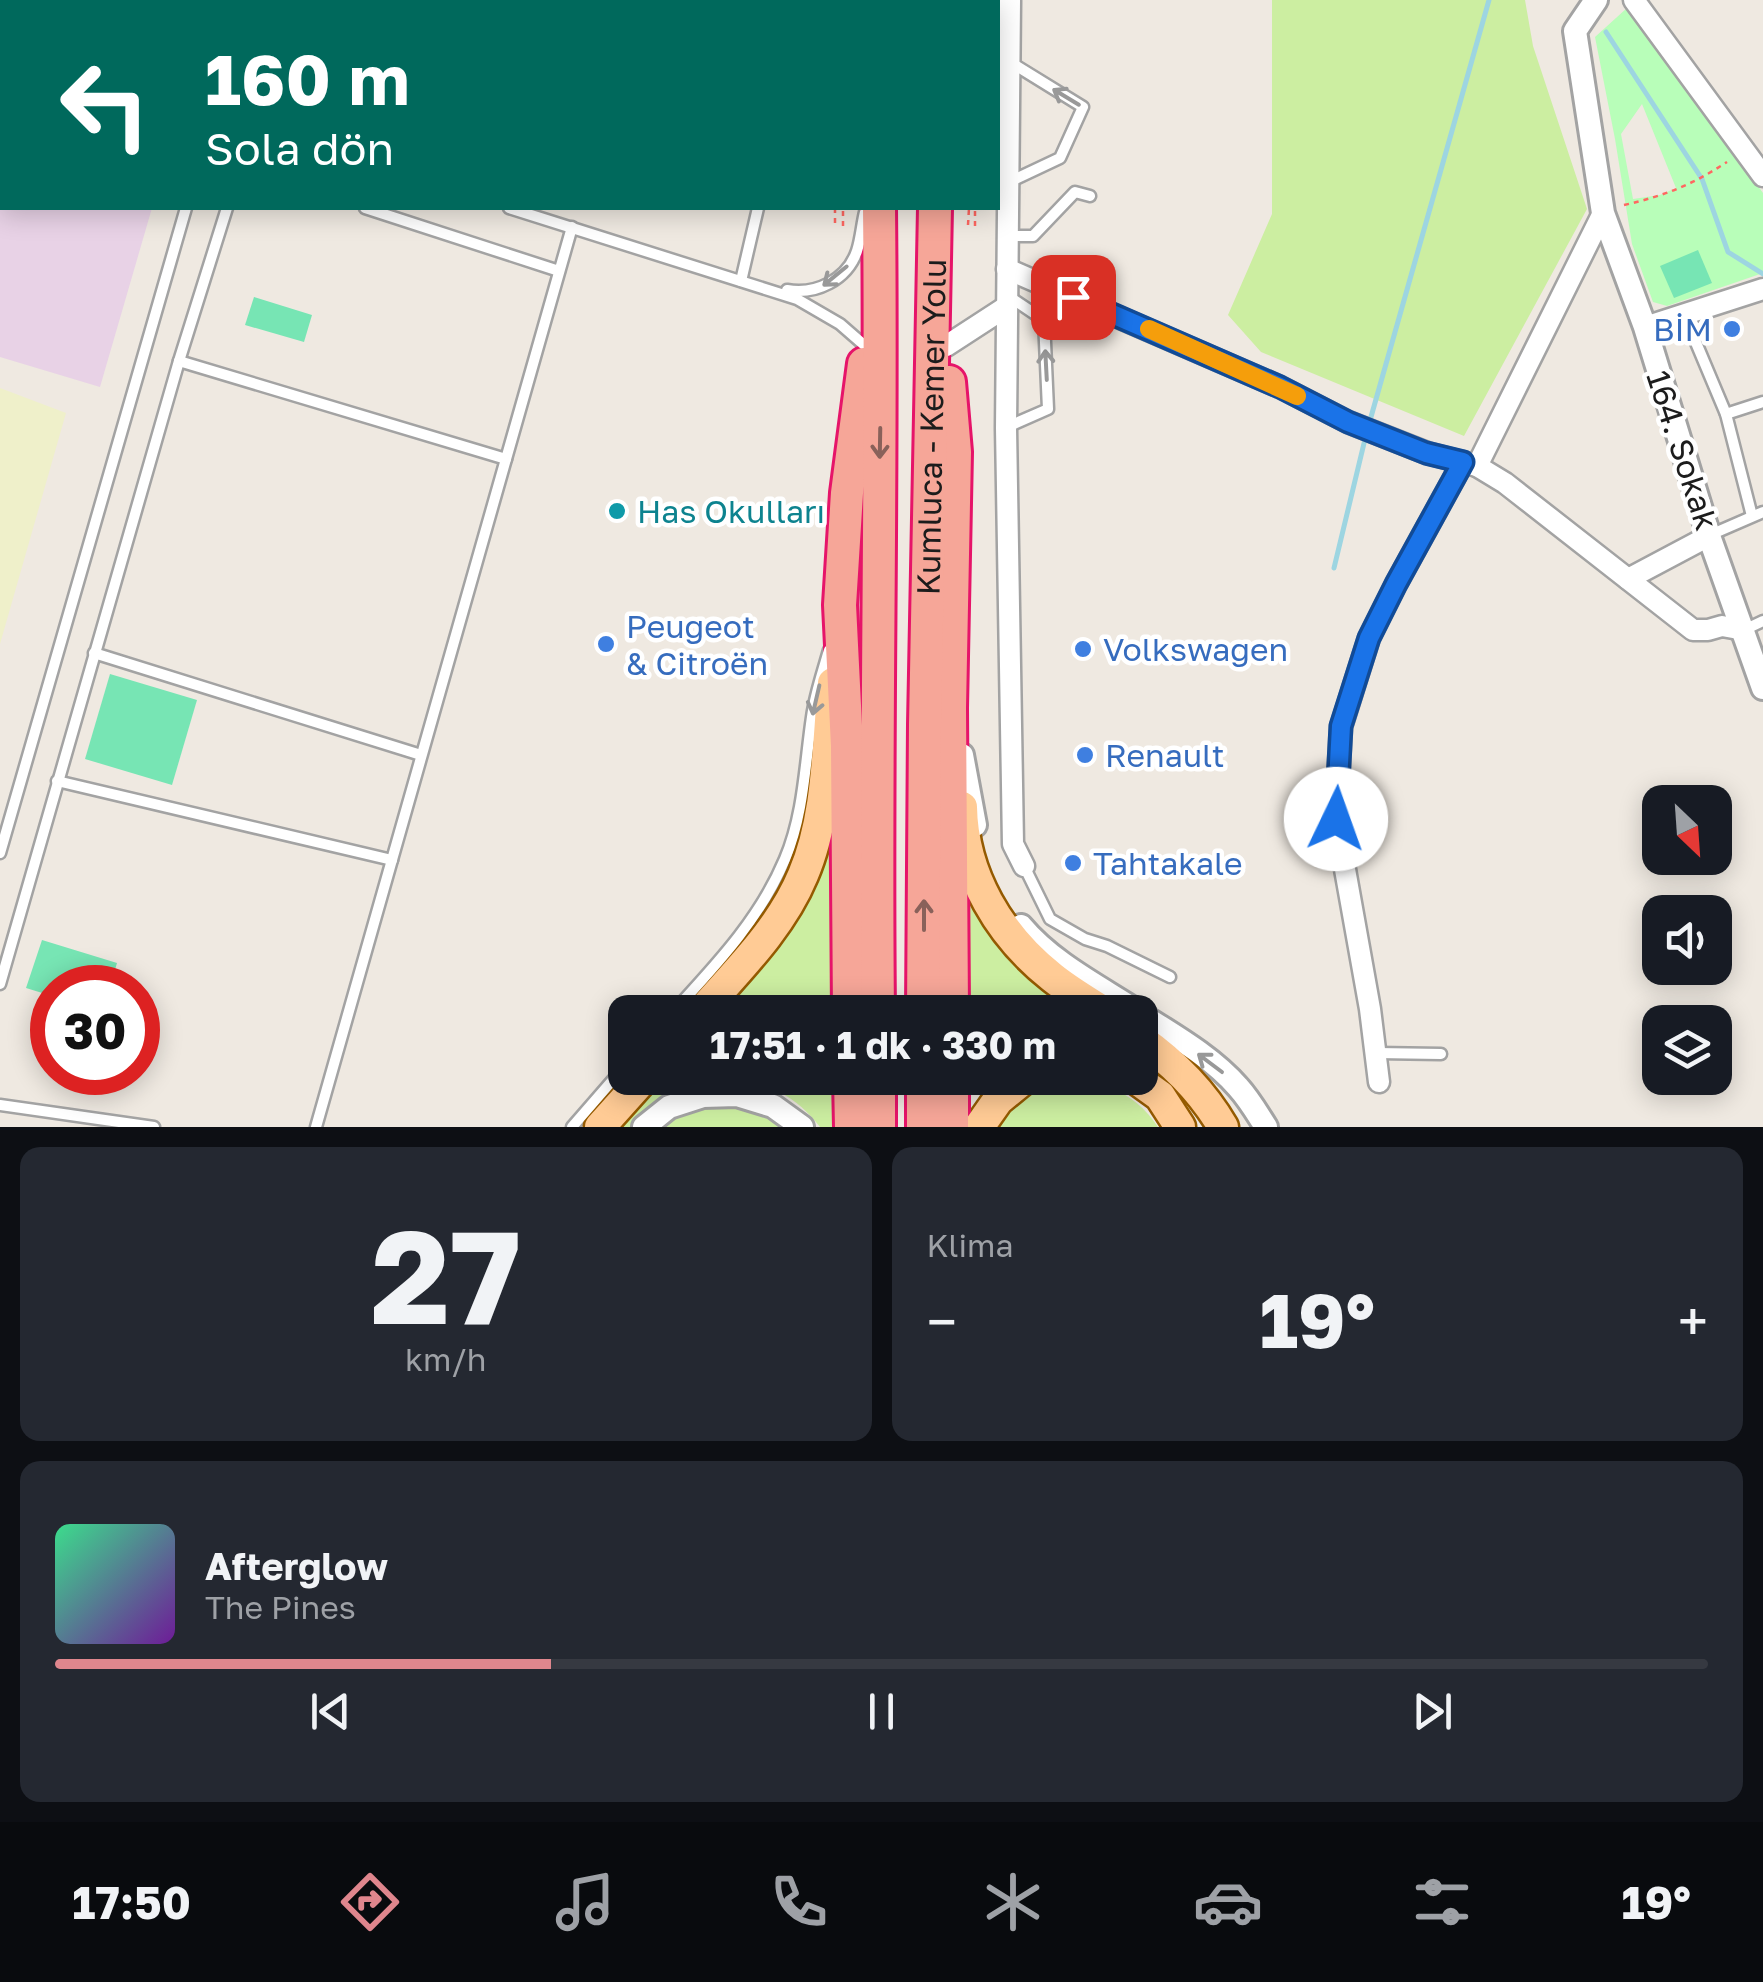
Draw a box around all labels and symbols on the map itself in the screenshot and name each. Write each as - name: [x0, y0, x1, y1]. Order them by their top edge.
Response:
- one-way arrow: [1052, 87, 1081, 107]
- pin: [1031, 255, 1116, 340]
- street label: Kumluca - Kemer Yolu: [909, 258, 953, 596]
- one-way arrow: [822, 265, 849, 287]
- place label: BİM: [1653, 310, 1712, 348]
- marker: BİM: [1721, 318, 1743, 340]
- one-way arrow: [1036, 350, 1055, 382]
- street label: 164. Sokak: [1639, 365, 1727, 535]
- one-way arrow: [871, 426, 890, 458]
- place label: Has Okulları: [637, 492, 825, 530]
- marker: Has Okulları: [606, 500, 628, 522]
- place label: Peugeot & Citroën: [626, 607, 768, 682]
- place label: Volkswagen: [1103, 630, 1288, 668]
- marker: Peugeot & Citroën: [595, 633, 617, 655]
- marker: Volkswagen: [1072, 638, 1094, 660]
- one-way arrow: [806, 683, 824, 715]
- place label: Renault: [1105, 736, 1225, 774]
- marker: Renault: [1074, 744, 1096, 766]
- position arrow: [1284, 767, 1388, 871]
- north arrow: [1642, 785, 1732, 875]
- place label: Tahtakale: [1093, 844, 1243, 882]
- marker: Tahtakale: [1062, 852, 1084, 874]
- one-way arrow: [914, 900, 934, 932]
- speed limit sign: 30: [30, 965, 160, 1095]
- one-way arrow: [1197, 1053, 1224, 1074]

